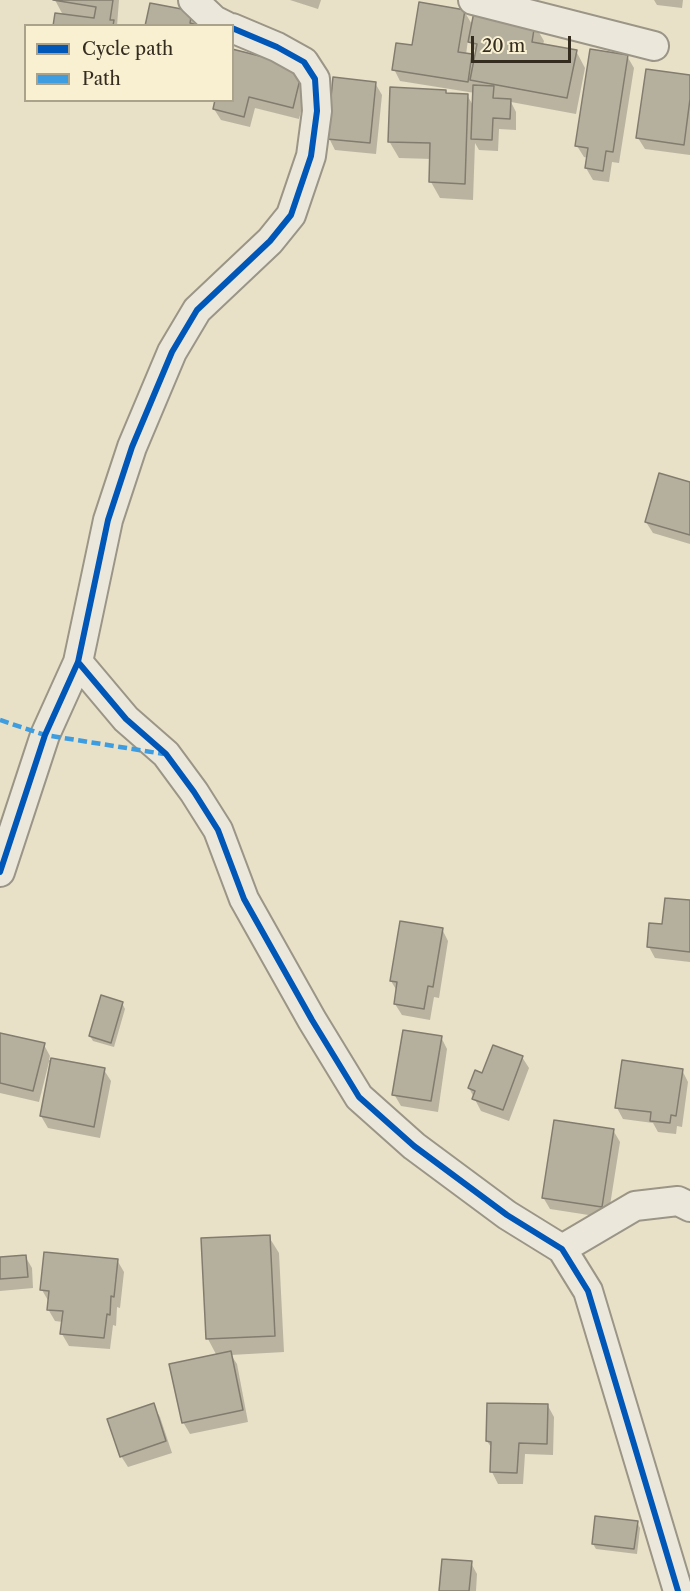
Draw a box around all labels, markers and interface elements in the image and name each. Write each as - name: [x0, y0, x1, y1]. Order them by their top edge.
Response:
- legend: [24, 24, 234, 102]
- scale bar: [474, 24, 574, 62]
- text: 20 m: [482, 35, 525, 57]
- text: Cycle path: [82, 38, 173, 60]
- text: Path: [82, 68, 121, 90]

